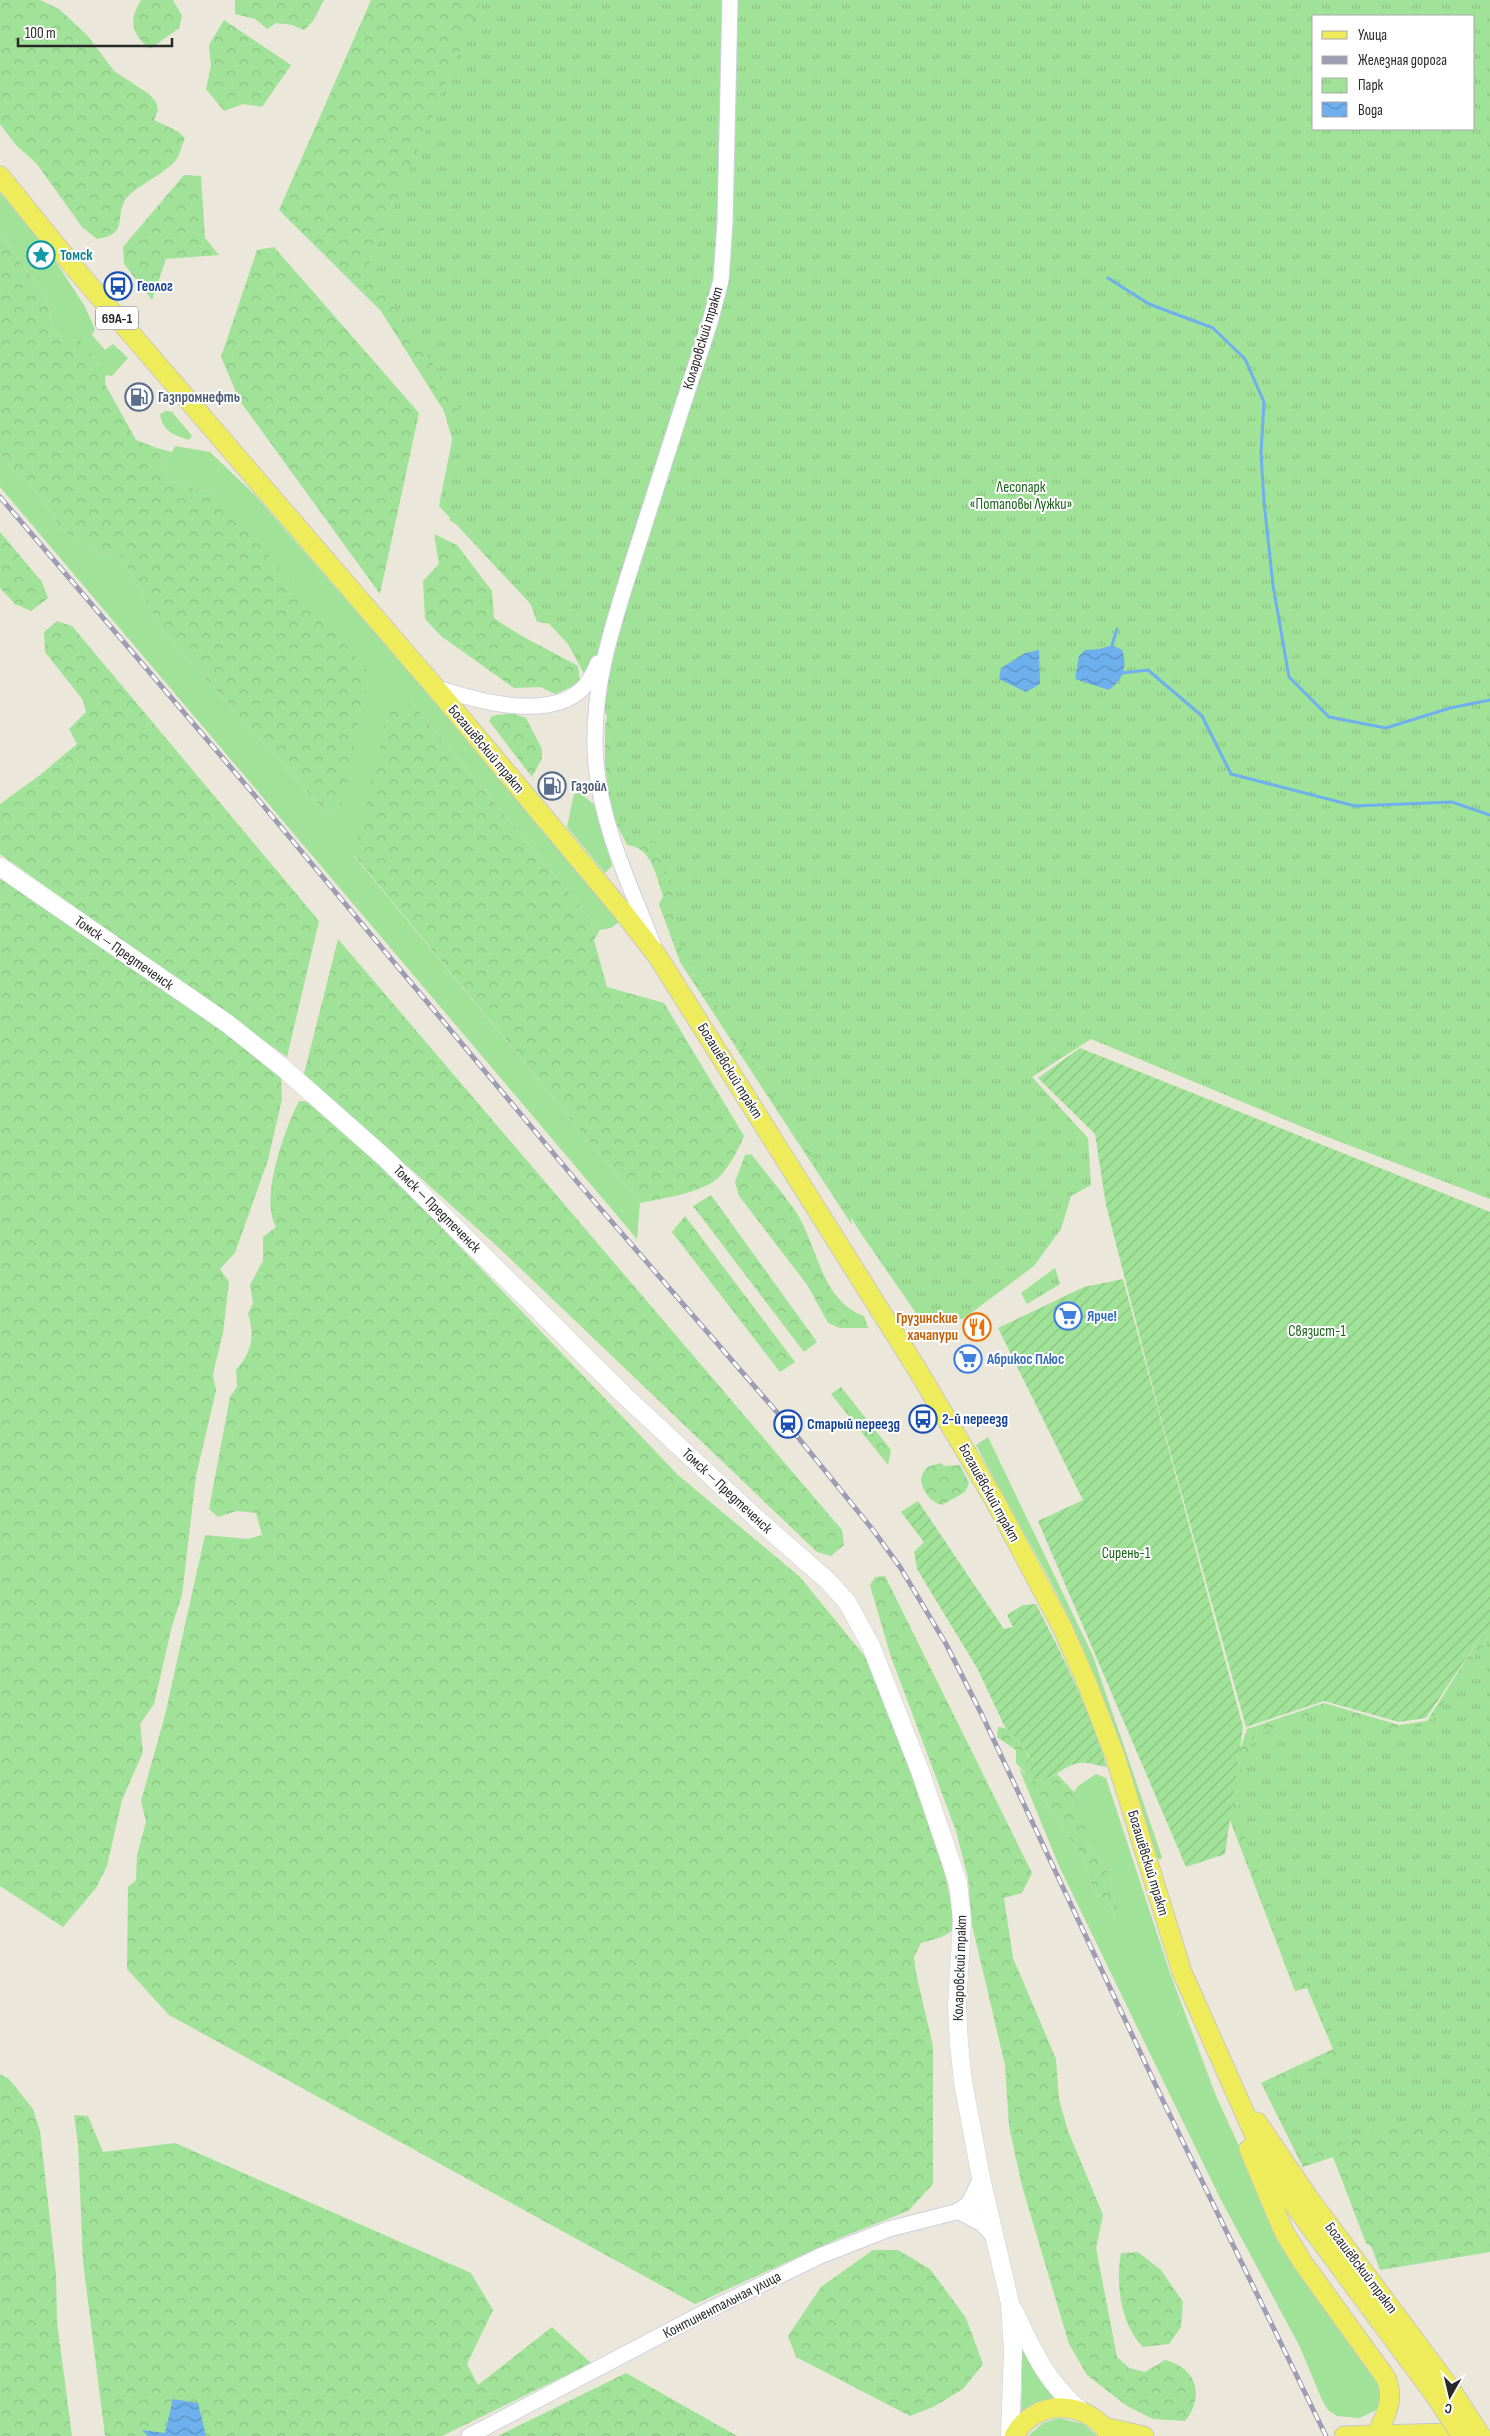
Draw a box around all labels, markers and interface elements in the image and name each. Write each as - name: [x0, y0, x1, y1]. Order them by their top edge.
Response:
- scale bar: [18, 15, 171, 47]
- legend: [1312, 15, 1475, 130]
- text: 100 m: [25, 24, 56, 43]
- text: Улица: [1358, 26, 1387, 45]
- text: Железная дорога: [1358, 51, 1447, 70]
- text: Парк: [1358, 76, 1384, 95]
- text: Вода: [1358, 101, 1383, 120]
- place icon: Томск: [26, 240, 56, 270]
- place label: Томск: [60, 246, 93, 265]
- bus stop icon: Геолог: [103, 271, 133, 301]
- place label: Геолог: [137, 277, 173, 296]
- street label: Коларовский тракт: [678, 284, 728, 392]
- road number: 69А-1: [96, 306, 138, 330]
- fuel station icon: Газпромнефть: [124, 382, 154, 412]
- place label: Газпромнефть: [158, 388, 240, 407]
- park label: Лесопарк «Потаповы Лужки»: [970, 478, 1072, 514]
- street label: Богашёвский тракт: [444, 701, 528, 797]
- fuel station icon: Газойл: [537, 771, 567, 801]
- place label: Газойл: [571, 777, 607, 796]
- street label: Томск — Предтеченск: [71, 912, 178, 994]
- street label: Богашёвский тракт: [693, 1020, 767, 1122]
- street label: Томск — Предтеченск: [389, 1161, 485, 1257]
- supermarket icon: Ярче!: [1053, 1301, 1083, 1331]
- place label: Ярче!: [1087, 1307, 1117, 1326]
- place label: Грузинские хачапури: [896, 1309, 958, 1345]
- restaurant icon: Грузинские хачапури: [962, 1312, 992, 1342]
- park label: Связист-1: [1288, 1322, 1346, 1341]
- supermarket icon: Абрикос Плюс: [953, 1344, 983, 1374]
- place label: Абрикос Плюс: [986, 1350, 1064, 1369]
- bus stop icon: 2-й переезд: [908, 1404, 938, 1434]
- station icon: Старый переезд: [773, 1409, 803, 1439]
- place label: 2-й переезд: [942, 1410, 1008, 1429]
- place label: Старый переезд: [807, 1415, 900, 1434]
- street label: Богашёвский тракт: [954, 1441, 1024, 1545]
- street label: Томск — Предтеченск: [678, 1444, 776, 1538]
- park label: Сирень-1: [1102, 1544, 1151, 1563]
- street label: Богашёвский тракт: [1123, 1808, 1173, 1918]
- street label: Коларовский тракт: [949, 1915, 971, 2021]
- street label: Богашёвский тракт: [1320, 2219, 1402, 2317]
- street label: Континентальная улица: [660, 2267, 784, 2343]
- north arrow: [1425, 2371, 1475, 2421]
- text: С: [1444, 2399, 1453, 2417]

